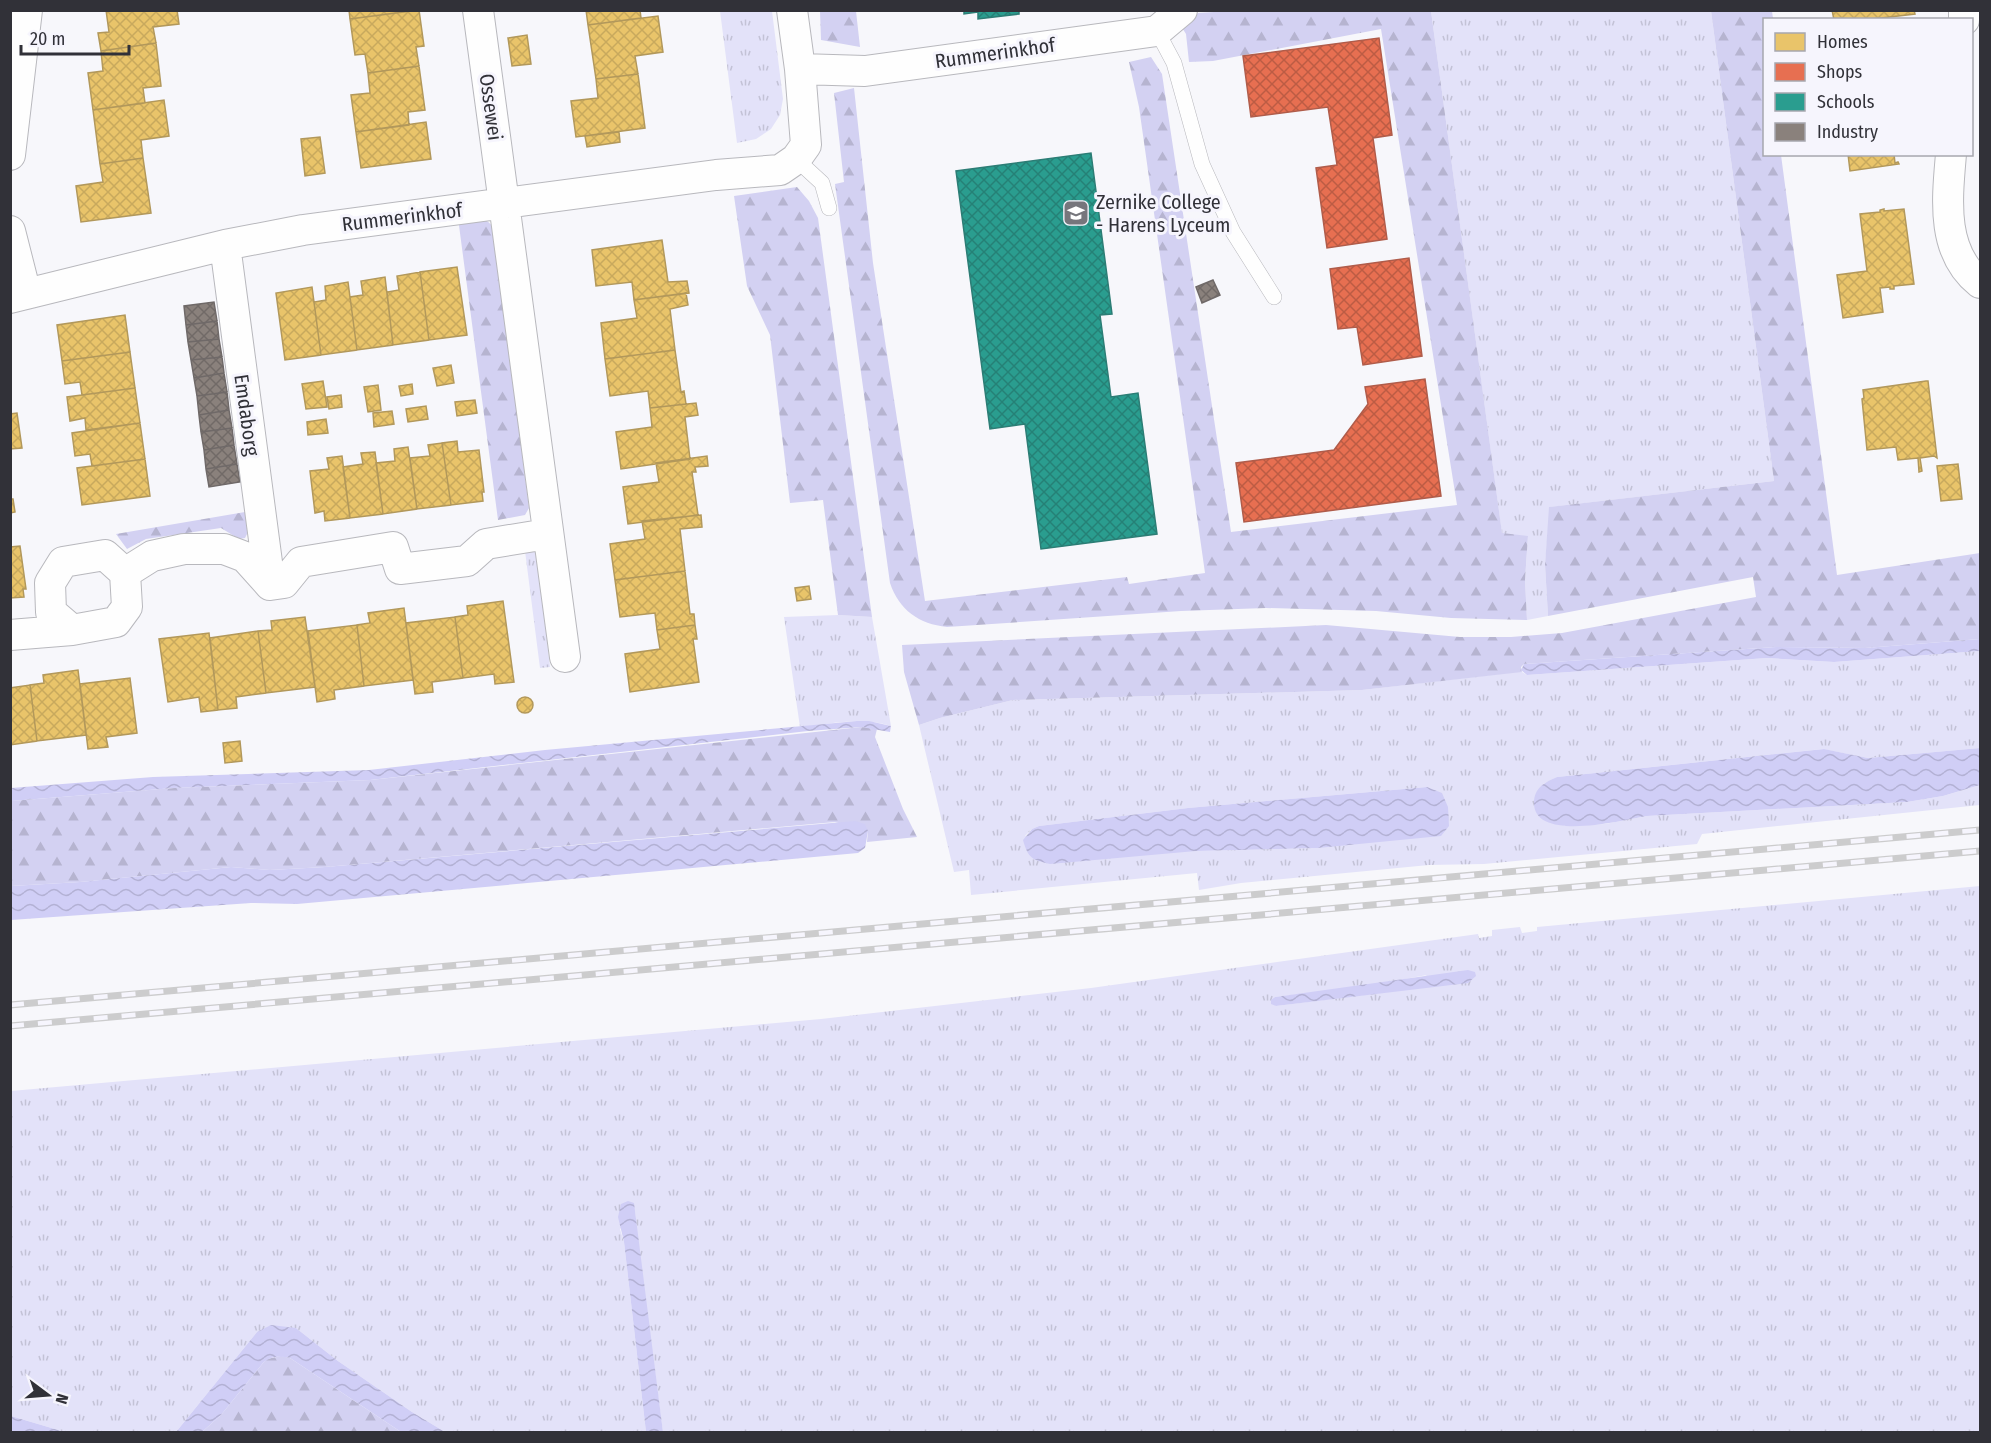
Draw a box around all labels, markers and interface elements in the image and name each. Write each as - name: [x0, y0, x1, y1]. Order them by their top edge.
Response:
- scale bar: [21, 18, 129, 56]
- legend: [1763, 18, 1973, 156]
- text: 20 m: [30, 28, 65, 50]
- text: Homes: [1817, 31, 1868, 53]
- street label: Rummerinkhof: [933, 32, 1058, 73]
- text: Shops: [1817, 61, 1862, 83]
- street label: Ossewei: [474, 72, 508, 142]
- text: Schools: [1817, 91, 1875, 113]
- text: Industry: [1817, 121, 1878, 143]
- place label: Zernike College - Harens Lyceum: [1096, 190, 1230, 237]
- street label: Rummerinkhof: [340, 197, 465, 236]
- school or university icon: Zernike College - Harens Lyceum: [1061, 198, 1091, 228]
- street label: Emdaborg: [229, 373, 265, 458]
- north arrow: [18, 1365, 78, 1425]
- text: N: [51, 1392, 72, 1406]

